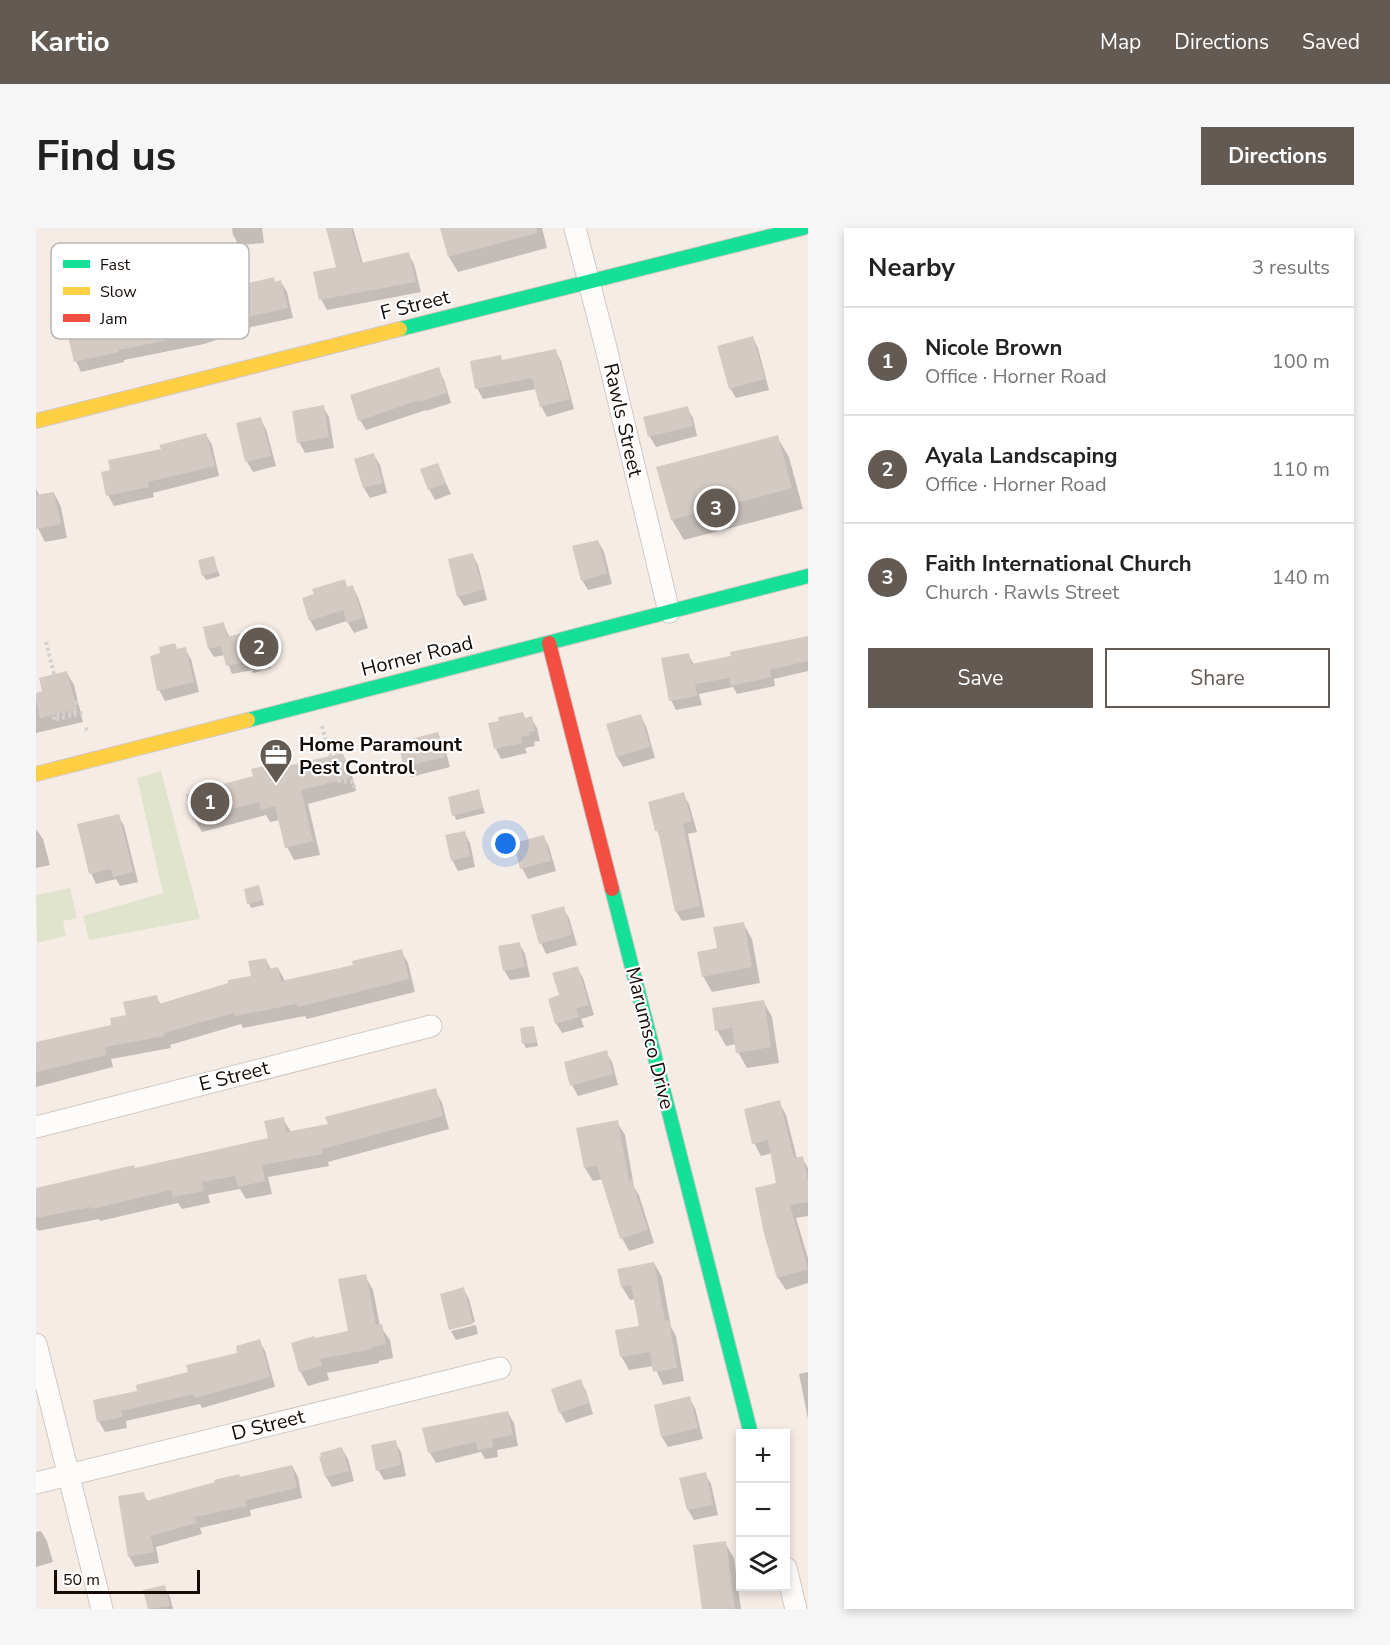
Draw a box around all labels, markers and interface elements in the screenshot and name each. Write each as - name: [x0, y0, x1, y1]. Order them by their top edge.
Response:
- text: Kartio: [30, 23, 110, 61]
- text: Map: [1100, 28, 1141, 56]
- text: Directions: [1174, 28, 1269, 56]
- text: Saved: [1302, 28, 1360, 56]
- button: Directions: [1201, 127, 1354, 185]
- text: Find us: [36, 128, 176, 185]
- legend: [51, 243, 249, 339]
- text: Nearby: [868, 250, 955, 285]
- text: Fast: [100, 254, 131, 276]
- text: 3 results: [1252, 254, 1330, 281]
- text: Slow: [100, 281, 137, 303]
- street label: F Street: [377, 283, 454, 327]
- text: Jam: [99, 308, 127, 330]
- text: Nicole Brown: [925, 333, 1062, 363]
- text: 1: [882, 348, 894, 375]
- text: 100 m: [1272, 348, 1330, 375]
- street label: Rawls Street: [597, 361, 649, 480]
- text: Office · Horner Road: [925, 363, 1107, 390]
- text: Ayala Landscaping: [925, 441, 1118, 471]
- text: 2: [882, 456, 894, 483]
- text: 110 m: [1272, 456, 1330, 483]
- text: Office · Horner Road: [925, 471, 1107, 498]
- pin: 3: [696, 486, 736, 530]
- text: Faith International Church: [925, 549, 1192, 579]
- text: 3: [882, 564, 894, 591]
- text: 140 m: [1272, 564, 1330, 591]
- text: Church · Rawls Street: [925, 579, 1119, 606]
- pin: 2: [240, 624, 278, 670]
- street label: Horner Road: [358, 629, 476, 683]
- button: Save: [868, 648, 1093, 708]
- button: Share: [1105, 648, 1330, 708]
- place label: Home Paramount Pest Control: [299, 731, 462, 781]
- office icon: Home Paramount Pest Control: [258, 737, 294, 784]
- pin: 1: [190, 780, 230, 824]
- your location: [491, 829, 520, 858]
- street label: Marumsco Drive: [619, 964, 681, 1112]
- street label: E Street: [196, 1054, 273, 1098]
- street label: D Street: [229, 1403, 308, 1447]
- map controls: [736, 1429, 790, 1591]
- button: +: [736, 1429, 790, 1483]
- button: −: [736, 1483, 790, 1537]
- button: layers: [736, 1537, 790, 1591]
- scale bar: [54, 1567, 200, 1594]
- text: 50 m: [63, 1569, 100, 1591]

